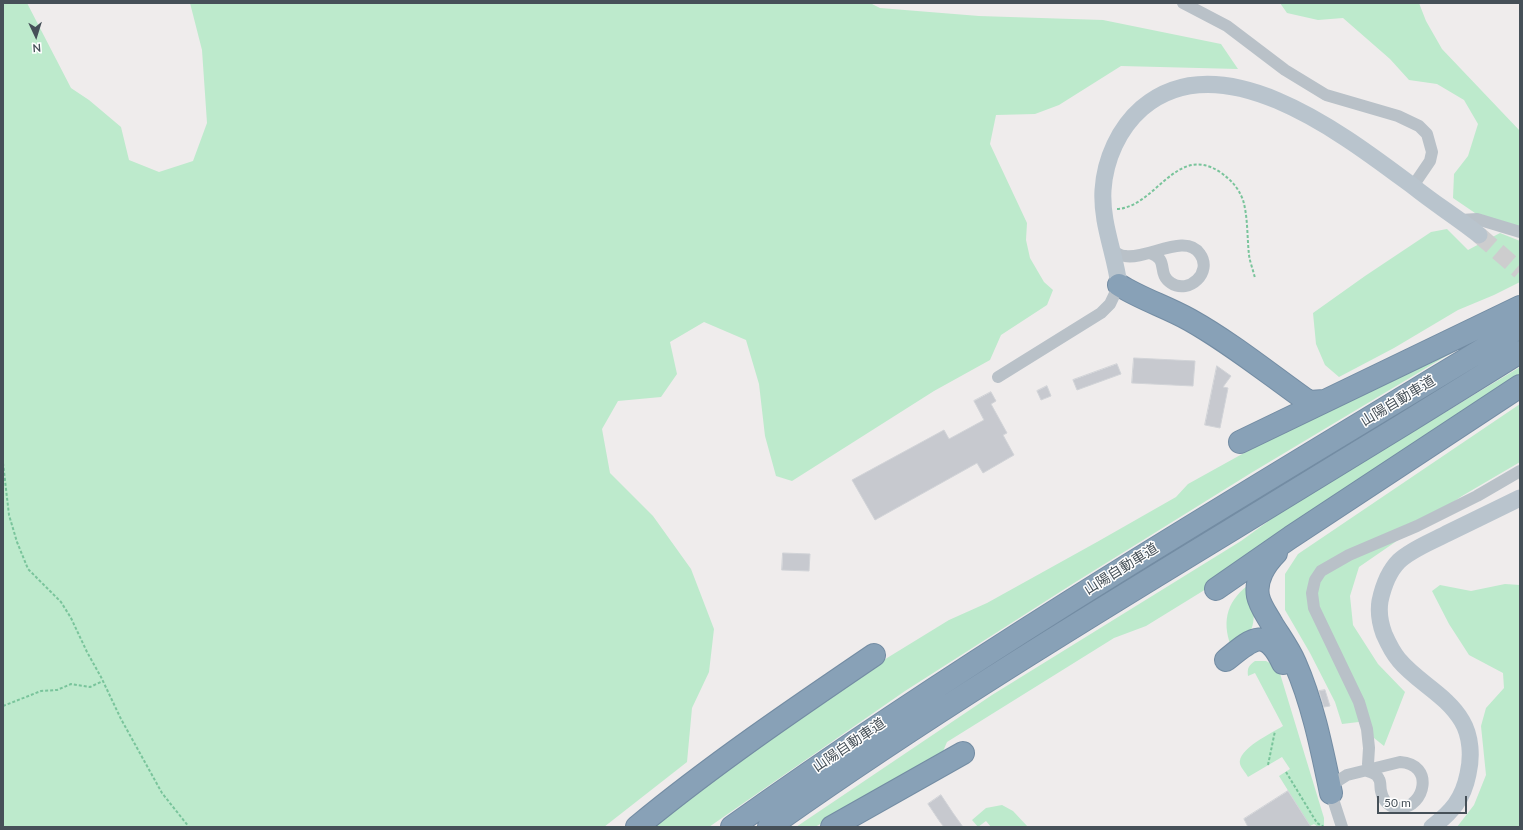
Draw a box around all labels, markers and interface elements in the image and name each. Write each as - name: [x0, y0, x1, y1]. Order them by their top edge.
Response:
- north arrow: [16, 16, 56, 56]
- text: N: [32, 42, 42, 55]
- street label: 山陽自動車道: [1358, 372, 1438, 430]
- street label: 山陽自動車道: [1081, 540, 1161, 598]
- street label: 山陽自動車道: [809, 715, 889, 775]
- scale bar: [1379, 788, 1469, 814]
- text: 50 m: [1384, 795, 1411, 810]

